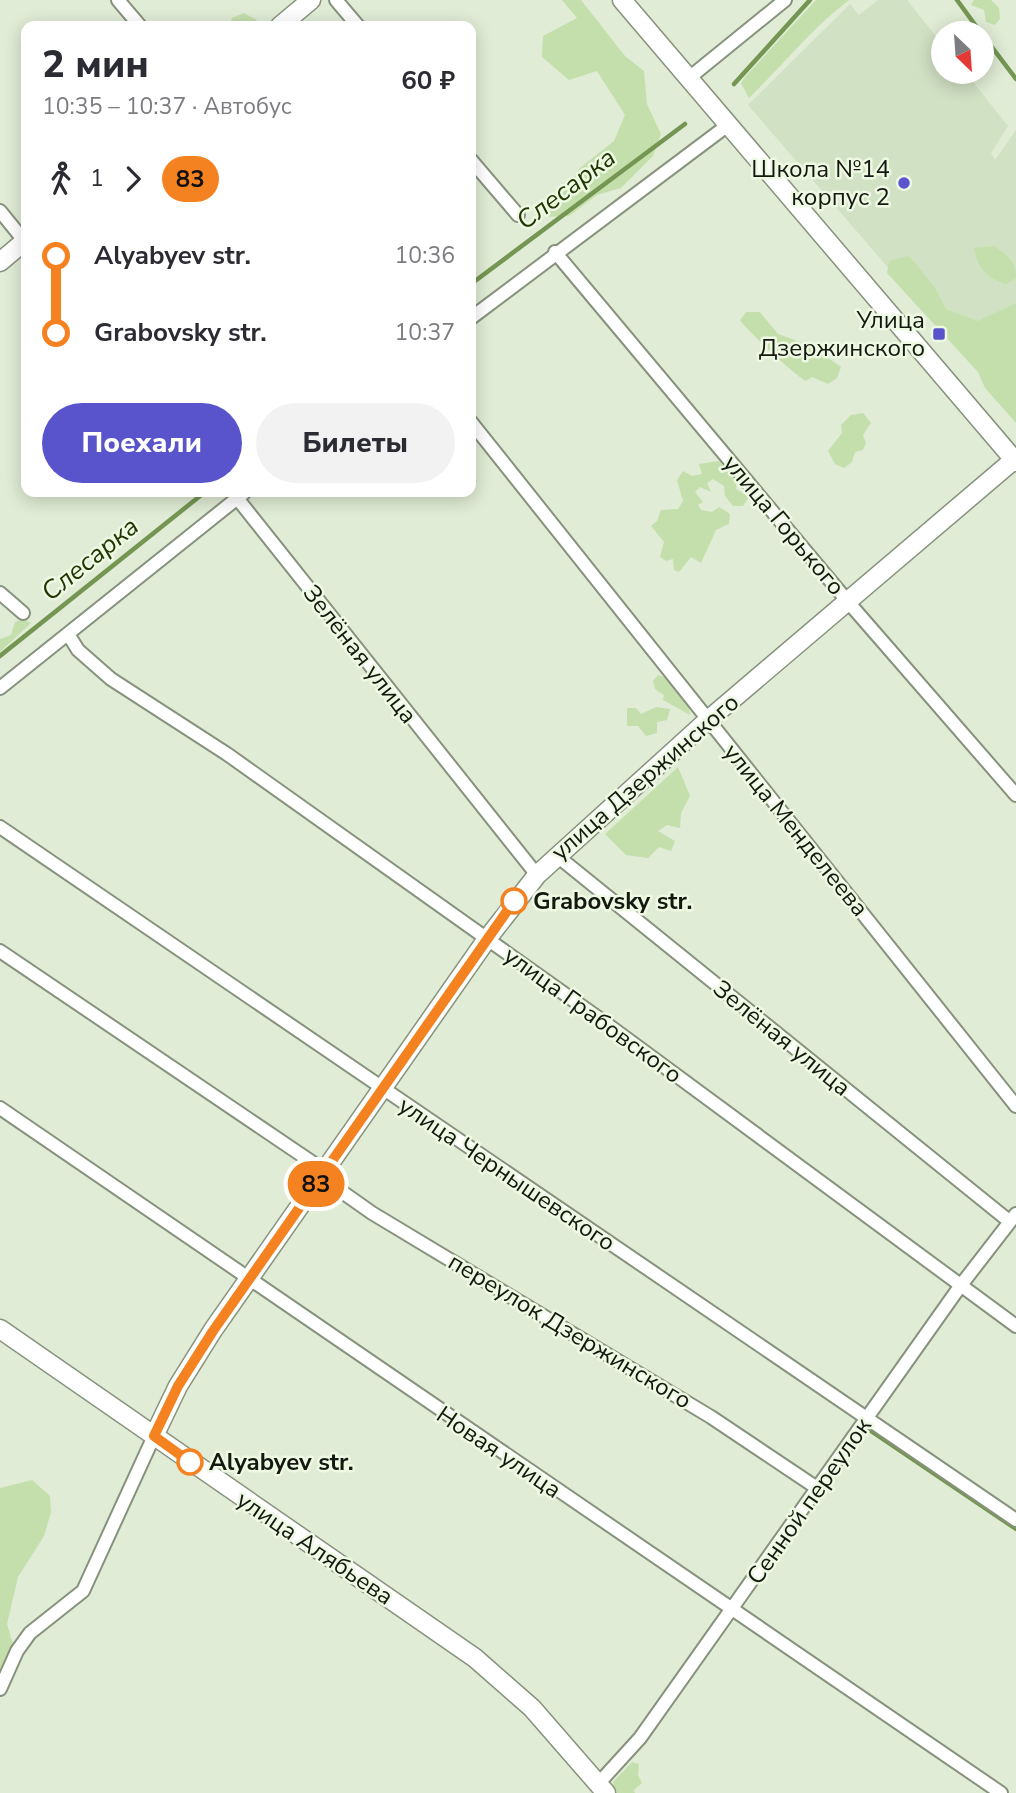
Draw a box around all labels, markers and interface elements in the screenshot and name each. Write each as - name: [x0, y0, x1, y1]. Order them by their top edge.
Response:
- north arrow: [931, 21, 994, 84]
- map controls: [931, 21, 994, 84]
- text: 2 мин: [42, 39, 149, 90]
- text: 60 ₽: [401, 63, 455, 98]
- text: 10:35 – 10:37 · Автобус: [42, 91, 292, 122]
- water label: Слесарка: [509, 140, 623, 238]
- place label: Школа №14 корпус 2: [751, 153, 890, 213]
- icon: walk: [42, 160, 80, 198]
- icon: forward: [114, 160, 152, 198]
- text: 1: [90, 163, 104, 194]
- text: 83: [176, 163, 205, 195]
- marker: Школа №14 корпус 2: [896, 175, 912, 191]
- text: Alyabyev str.: [94, 238, 251, 273]
- text: 10:36: [395, 240, 455, 271]
- place label: Улица Дзержинского: [759, 304, 925, 364]
- text: Grabovsky str.: [94, 315, 267, 350]
- text: 10:37: [395, 317, 455, 348]
- marker: Улица Дзержинского: [931, 326, 947, 342]
- button: Поехали: [42, 403, 242, 483]
- button: Билеты: [256, 403, 455, 483]
- street label: улица Горького: [716, 448, 852, 602]
- water label: Слесарка: [34, 509, 146, 609]
- street label: Зелёная улица: [296, 578, 424, 730]
- street label: улица Дзержинского: [544, 686, 746, 868]
- street label: улица Менделеева: [716, 737, 876, 923]
- place label: Grabovsky str.: [533, 885, 692, 917]
- marker: Grabovsky str.: [501, 888, 527, 914]
- street label: улица Грабовского: [497, 939, 689, 1091]
- street label: Зелёная улица: [707, 973, 857, 1103]
- street label: улица Чернышевского: [392, 1089, 622, 1259]
- line badge: 83: [284, 1161, 348, 1207]
- text: 83: [302, 1168, 330, 1200]
- street label: переулок Дзержинского: [442, 1246, 698, 1416]
- street label: Новая улица: [430, 1398, 568, 1506]
- street label: Сенной переулок: [739, 1411, 879, 1591]
- place label: Alyabyev str.: [209, 1446, 354, 1478]
- marker: Alyabyev str.: [177, 1449, 203, 1475]
- street label: улица Алябьева: [230, 1484, 400, 1612]

